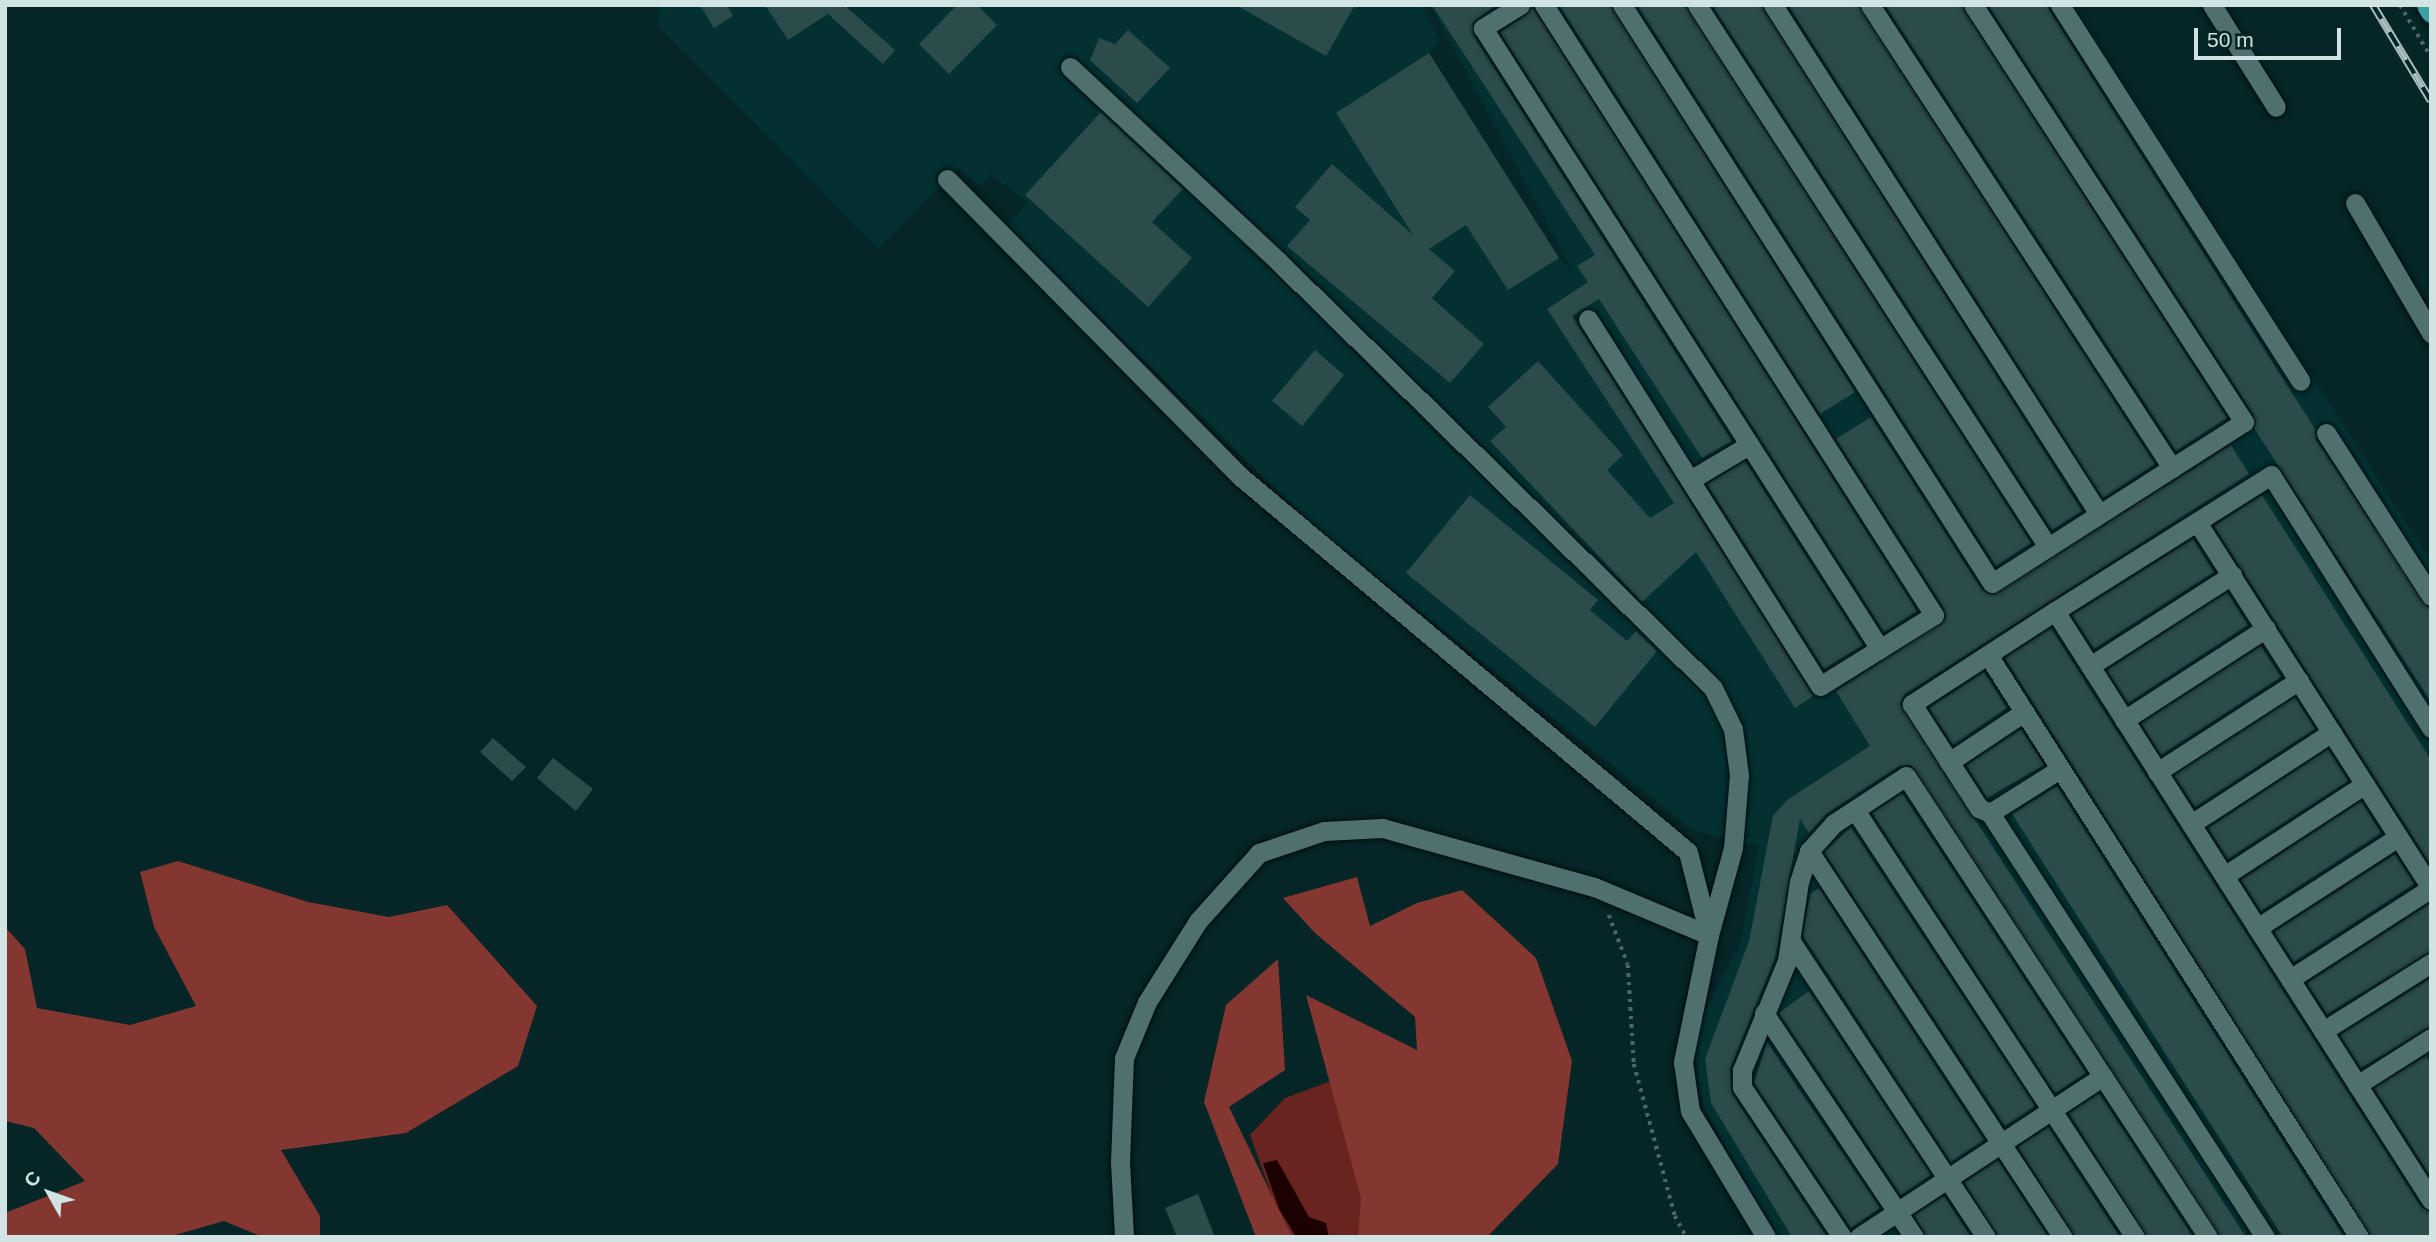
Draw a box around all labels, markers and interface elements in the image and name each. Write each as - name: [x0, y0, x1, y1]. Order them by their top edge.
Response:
- scale bar: [2198, 14, 2345, 58]
- text: 50 m: [2207, 28, 2254, 51]
- north arrow: [14, 1158, 84, 1228]
- text: С: [20, 1167, 45, 1191]

